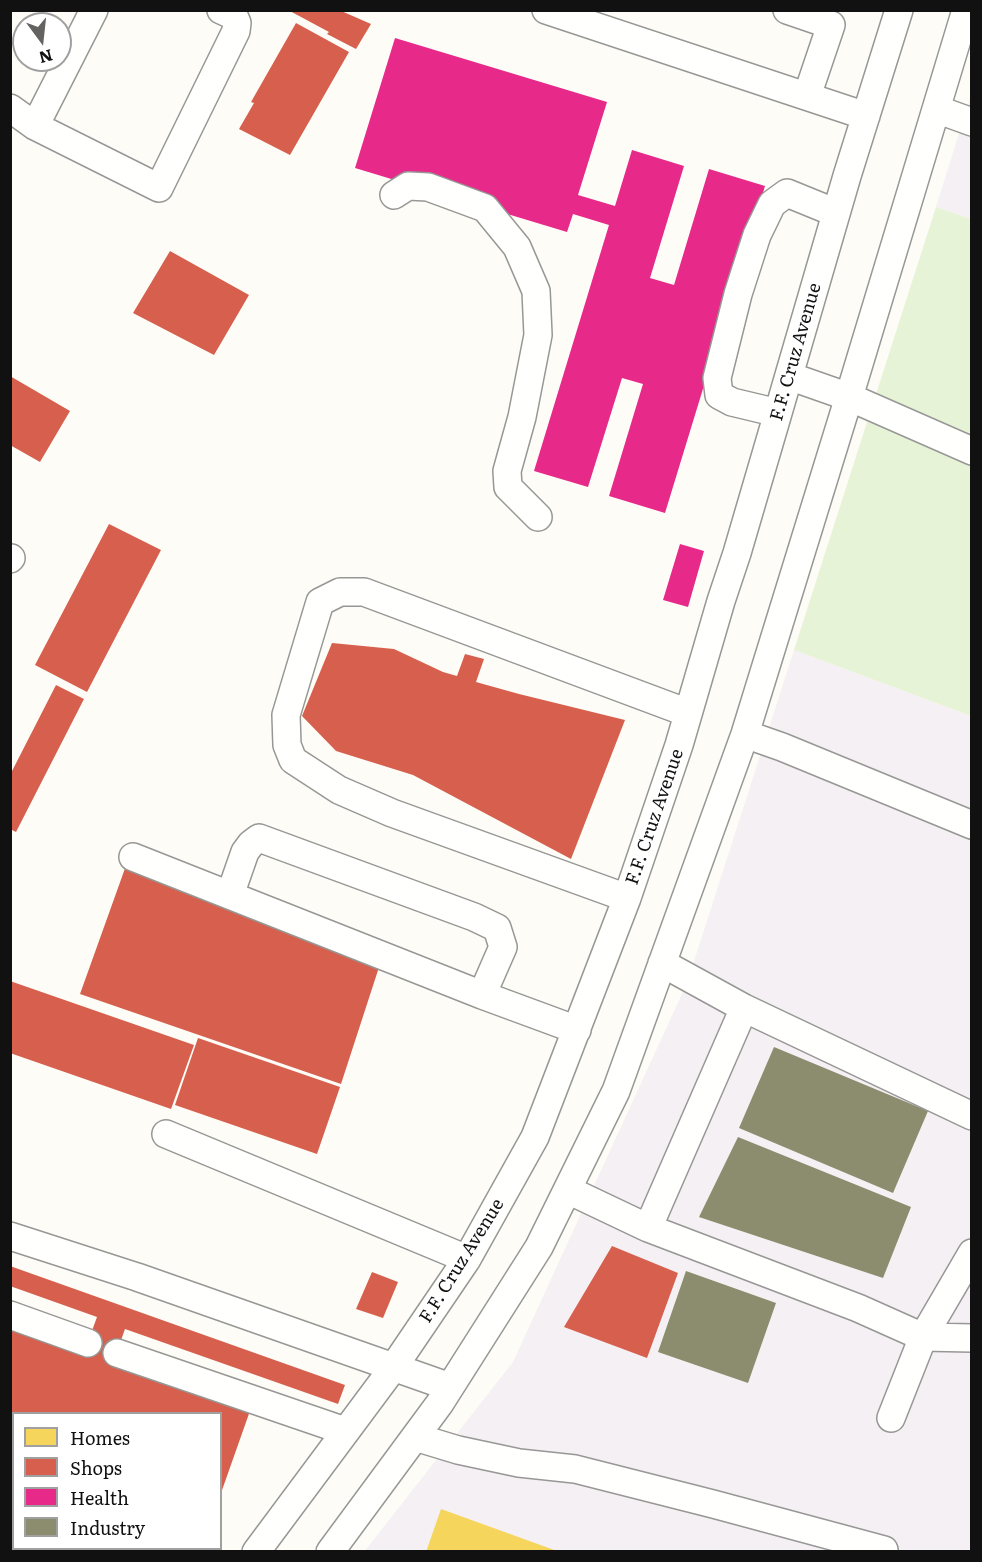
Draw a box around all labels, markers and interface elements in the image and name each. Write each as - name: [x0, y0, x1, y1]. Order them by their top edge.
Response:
- north arrow: [12, 12, 72, 72]
- text: N: [37, 44, 56, 71]
- street label: F.F. Cruz Avenue: [766, 281, 826, 423]
- street label: F.F. Cruz Avenue: [622, 746, 688, 888]
- street label: F.F. Cruz Avenue: [415, 1195, 509, 1327]
- legend: [12, 1412, 222, 1550]
- text: Homes: [70, 1424, 130, 1451]
- text: Shops: [70, 1454, 122, 1481]
- text: Health: [70, 1484, 129, 1511]
- text: Industry: [70, 1514, 145, 1541]

